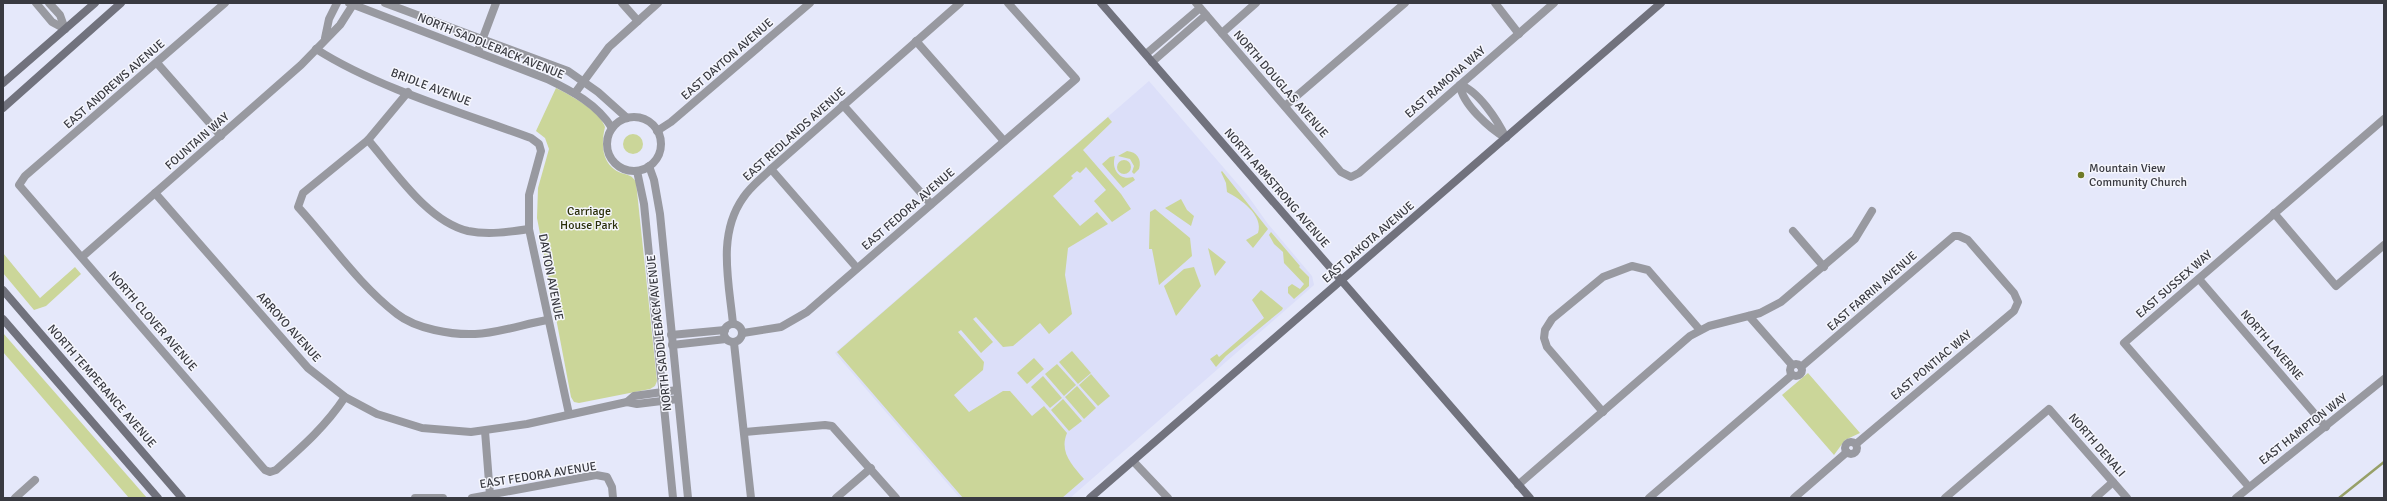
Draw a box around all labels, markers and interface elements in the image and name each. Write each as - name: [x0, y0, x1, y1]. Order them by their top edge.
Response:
- street label: NORTH SADDLEBACK AVENUE: [415, 10, 567, 83]
- street label: EAST DAYTON AVENUE: [678, 15, 777, 103]
- street label: NORTH DOUGLAS AVENUE: [1230, 28, 1331, 141]
- street label: EAST ANDREWS AVENUE: [61, 36, 168, 132]
- street label: EAST RAMONA WAY: [1402, 43, 1489, 121]
- street label: BRIDLE AVENUE: [389, 65, 473, 110]
- street label: EAST REDLANDS AVENUE: [740, 84, 849, 184]
- street label: FOUNTAIN WAY: [162, 110, 232, 173]
- street label: NORTH ARMSTRONG AVENUE: [1221, 126, 1333, 251]
- place label: Mountain View Community Church: [2089, 161, 2187, 190]
- street label: EAST FEDORA AVENUE: [859, 165, 958, 254]
- marker: Mountain View Community Church: [2076, 170, 2086, 180]
- street label: EAST DAKOTA AVENUE: [1319, 198, 1418, 286]
- park label: Carriage House Park: [560, 204, 618, 233]
- street label: DAYTON AVENUE: [535, 232, 566, 322]
- street label: EAST SUSSEX WAY: [2133, 247, 2216, 322]
- street label: EAST FARRIN AVENUE: [1824, 248, 1920, 334]
- street label: NORTH SADDLEBACK AVENUE: [644, 254, 675, 412]
- street label: NORTH CLOVER AVENUE: [105, 268, 200, 375]
- street label: ARROYO AVENUE: [253, 289, 324, 366]
- street label: NORTH LAVERNE: [2237, 307, 2306, 384]
- street label: NORTH TEMPERANCE AVENUE: [44, 322, 159, 451]
- street label: EAST PONTIAC WAY: [1888, 327, 1975, 404]
- street label: EAST HAMPTON WAY: [2256, 390, 2350, 469]
- street label: NORTH DENALI: [2065, 410, 2128, 480]
- street label: EAST FEDORA AVENUE: [478, 459, 598, 492]

